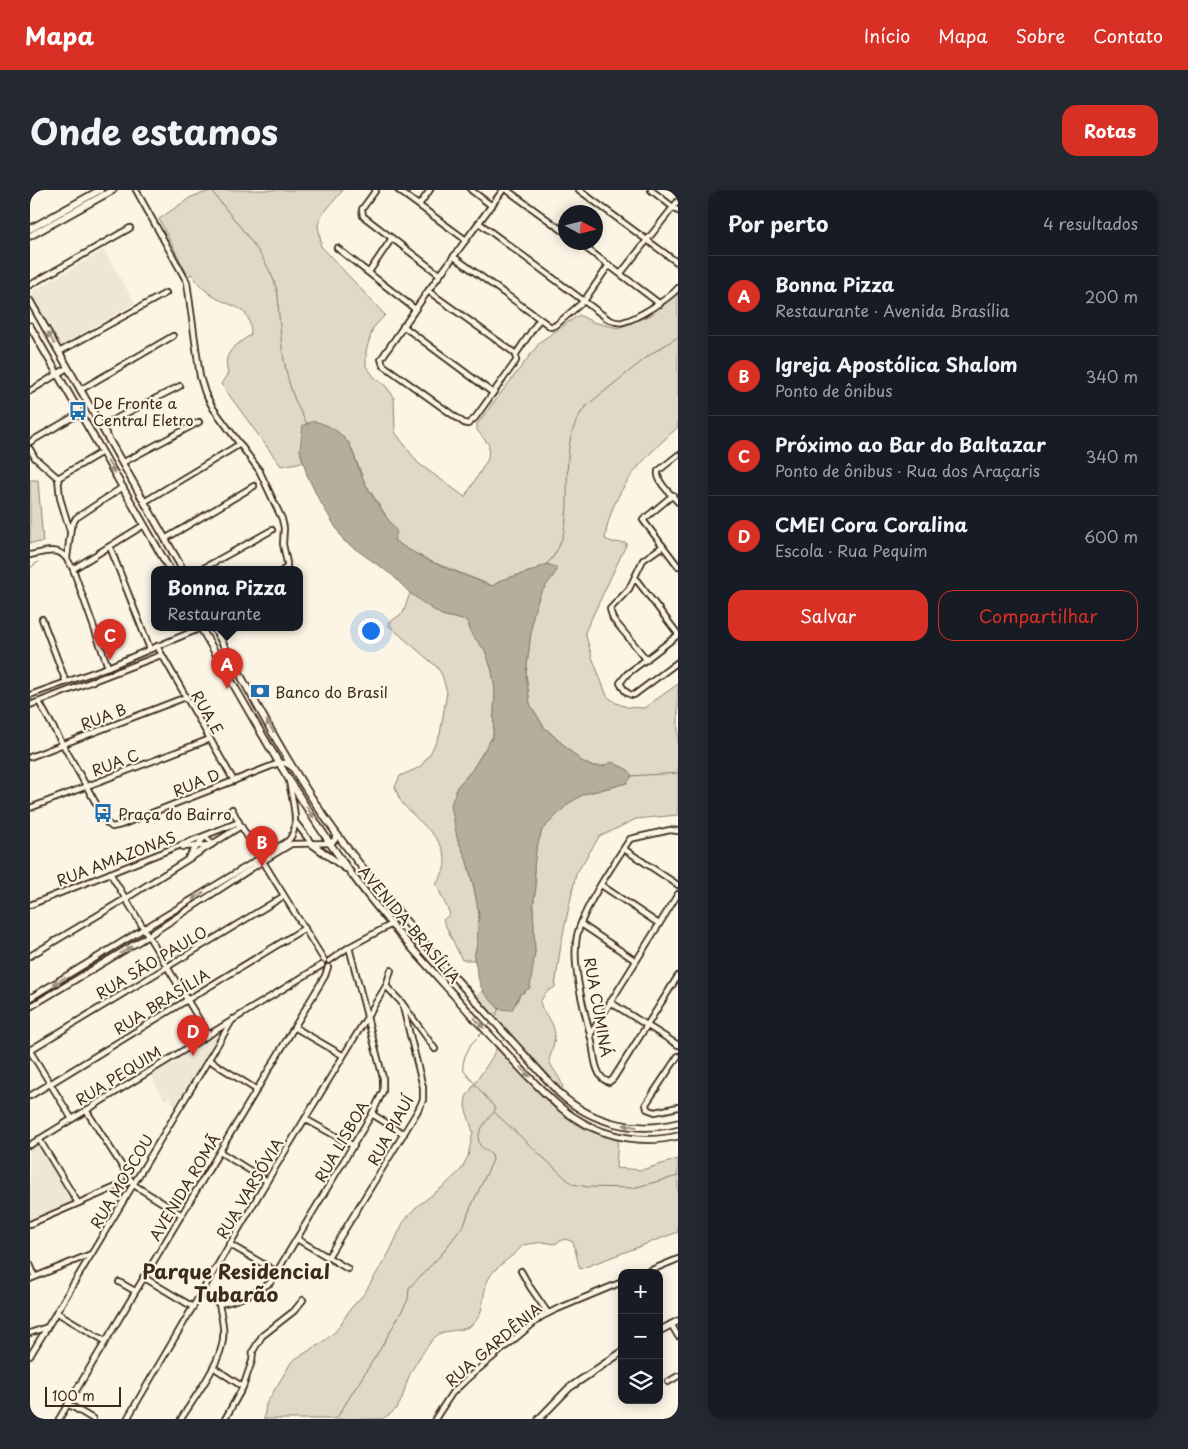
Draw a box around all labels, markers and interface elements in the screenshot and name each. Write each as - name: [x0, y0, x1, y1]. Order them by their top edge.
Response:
- text: Mapa: [25, 17, 94, 53]
- text: Início: [864, 22, 910, 49]
- text: Mapa: [938, 22, 988, 49]
- text: Sobre: [1016, 22, 1065, 49]
- text: Contato: [1093, 22, 1163, 49]
- text: Onde estamos: [30, 104, 278, 157]
- button: Rotas: [1062, 105, 1158, 156]
- north arrow: [558, 205, 603, 250]
- text: Por perto: [728, 207, 828, 239]
- text: 4 resultados: [1043, 211, 1138, 235]
- text: Bonna Pizza: [775, 270, 894, 298]
- text: A: [738, 284, 750, 308]
- text: 200 m: [1085, 284, 1138, 308]
- text: Restaurante · Avenida Brasília: [775, 298, 1010, 322]
- one-way arrow: [47, 330, 55, 345]
- text: Igreja Apostólica Shalom: [775, 350, 1018, 378]
- text: B: [739, 364, 749, 388]
- text: 340 m: [1086, 364, 1138, 388]
- text: Ponto de ônibus: [775, 378, 892, 402]
- place label: De Fronte a Central Eletro: [93, 391, 194, 431]
- bus stop icon: De Fronte a Central Eletro: [67, 400, 89, 422]
- text: Próximo ao Bar do Baltazar: [775, 430, 1046, 458]
- text: C: [738, 444, 750, 468]
- text: 340 m: [1086, 444, 1138, 468]
- text: Ponto de ônibus · Rua dos Araçaris: [775, 458, 1040, 482]
- one-way arrow: [106, 460, 115, 473]
- text: CMEI Cora Coralina: [775, 510, 968, 538]
- text: D: [738, 524, 750, 548]
- text: 600 m: [1084, 524, 1138, 548]
- text: Escola · Rua Pequim: [775, 538, 928, 562]
- popup: [151, 566, 303, 631]
- text: Bonna Pizza: [167, 573, 287, 601]
- button: Salvar: [728, 590, 928, 641]
- button: Compartilhar: [938, 590, 1138, 641]
- text: Restaurante: [167, 601, 261, 625]
- your location: [358, 618, 384, 644]
- pin: C: [94, 619, 126, 660]
- pin: A: [211, 648, 243, 689]
- bank icon: Banco do Brasil: [249, 680, 271, 702]
- place label: Banco do Brasil: [275, 680, 388, 703]
- street label: RUA E: [186, 686, 230, 738]
- street label: RUA B: [77, 697, 129, 735]
- one-way arrow: [266, 719, 274, 734]
- street label: RUA C: [88, 742, 142, 782]
- street label: RUA D: [169, 762, 223, 802]
- bus stop icon: Praça do Bairro: [92, 802, 114, 824]
- place label: Praça do Bairro: [118, 802, 232, 825]
- one-way arrow: [305, 805, 315, 818]
- street label: RUA AMAZONAS: [53, 825, 179, 891]
- pin: B: [246, 826, 278, 867]
- street label: AVENIDA BRASÍLIA: [354, 860, 466, 988]
- one-way arrow: [191, 891, 204, 900]
- street label: RUA SÃO PAULO: [91, 920, 211, 1004]
- one-way arrow: [119, 945, 132, 954]
- street label: RUA CUMINÁ: [579, 955, 619, 1059]
- street label: RUA BRASÍLIA: [109, 962, 213, 1040]
- one-way arrow: [53, 976, 66, 985]
- pin: D: [177, 1015, 209, 1056]
- one-way arrow: [473, 1017, 485, 1029]
- street label: RUA PEQUIM: [71, 1039, 165, 1111]
- one-way arrow: [519, 1066, 531, 1078]
- street label: RUA PIAUÍ: [361, 1090, 419, 1170]
- street label: RUA LISBOA: [308, 1096, 374, 1186]
- one-way arrow: [621, 1122, 637, 1130]
- street label: RUA MOSCOU: [84, 1129, 158, 1233]
- street label: AVENIDA ROMÃ: [143, 1129, 225, 1245]
- street label: RUA VARSÓVIA: [210, 1133, 288, 1243]
- district label: Parque Residencial Tubarão: [142, 1256, 330, 1309]
- map controls: [618, 1269, 663, 1404]
- button: +: [618, 1269, 663, 1314]
- street label: RUA GARDÊNIA: [440, 1297, 546, 1391]
- button: −: [618, 1314, 663, 1359]
- button: layers: [618, 1359, 663, 1404]
- scale bar: [45, 1384, 121, 1407]
- text: 100 m: [52, 1385, 95, 1406]

